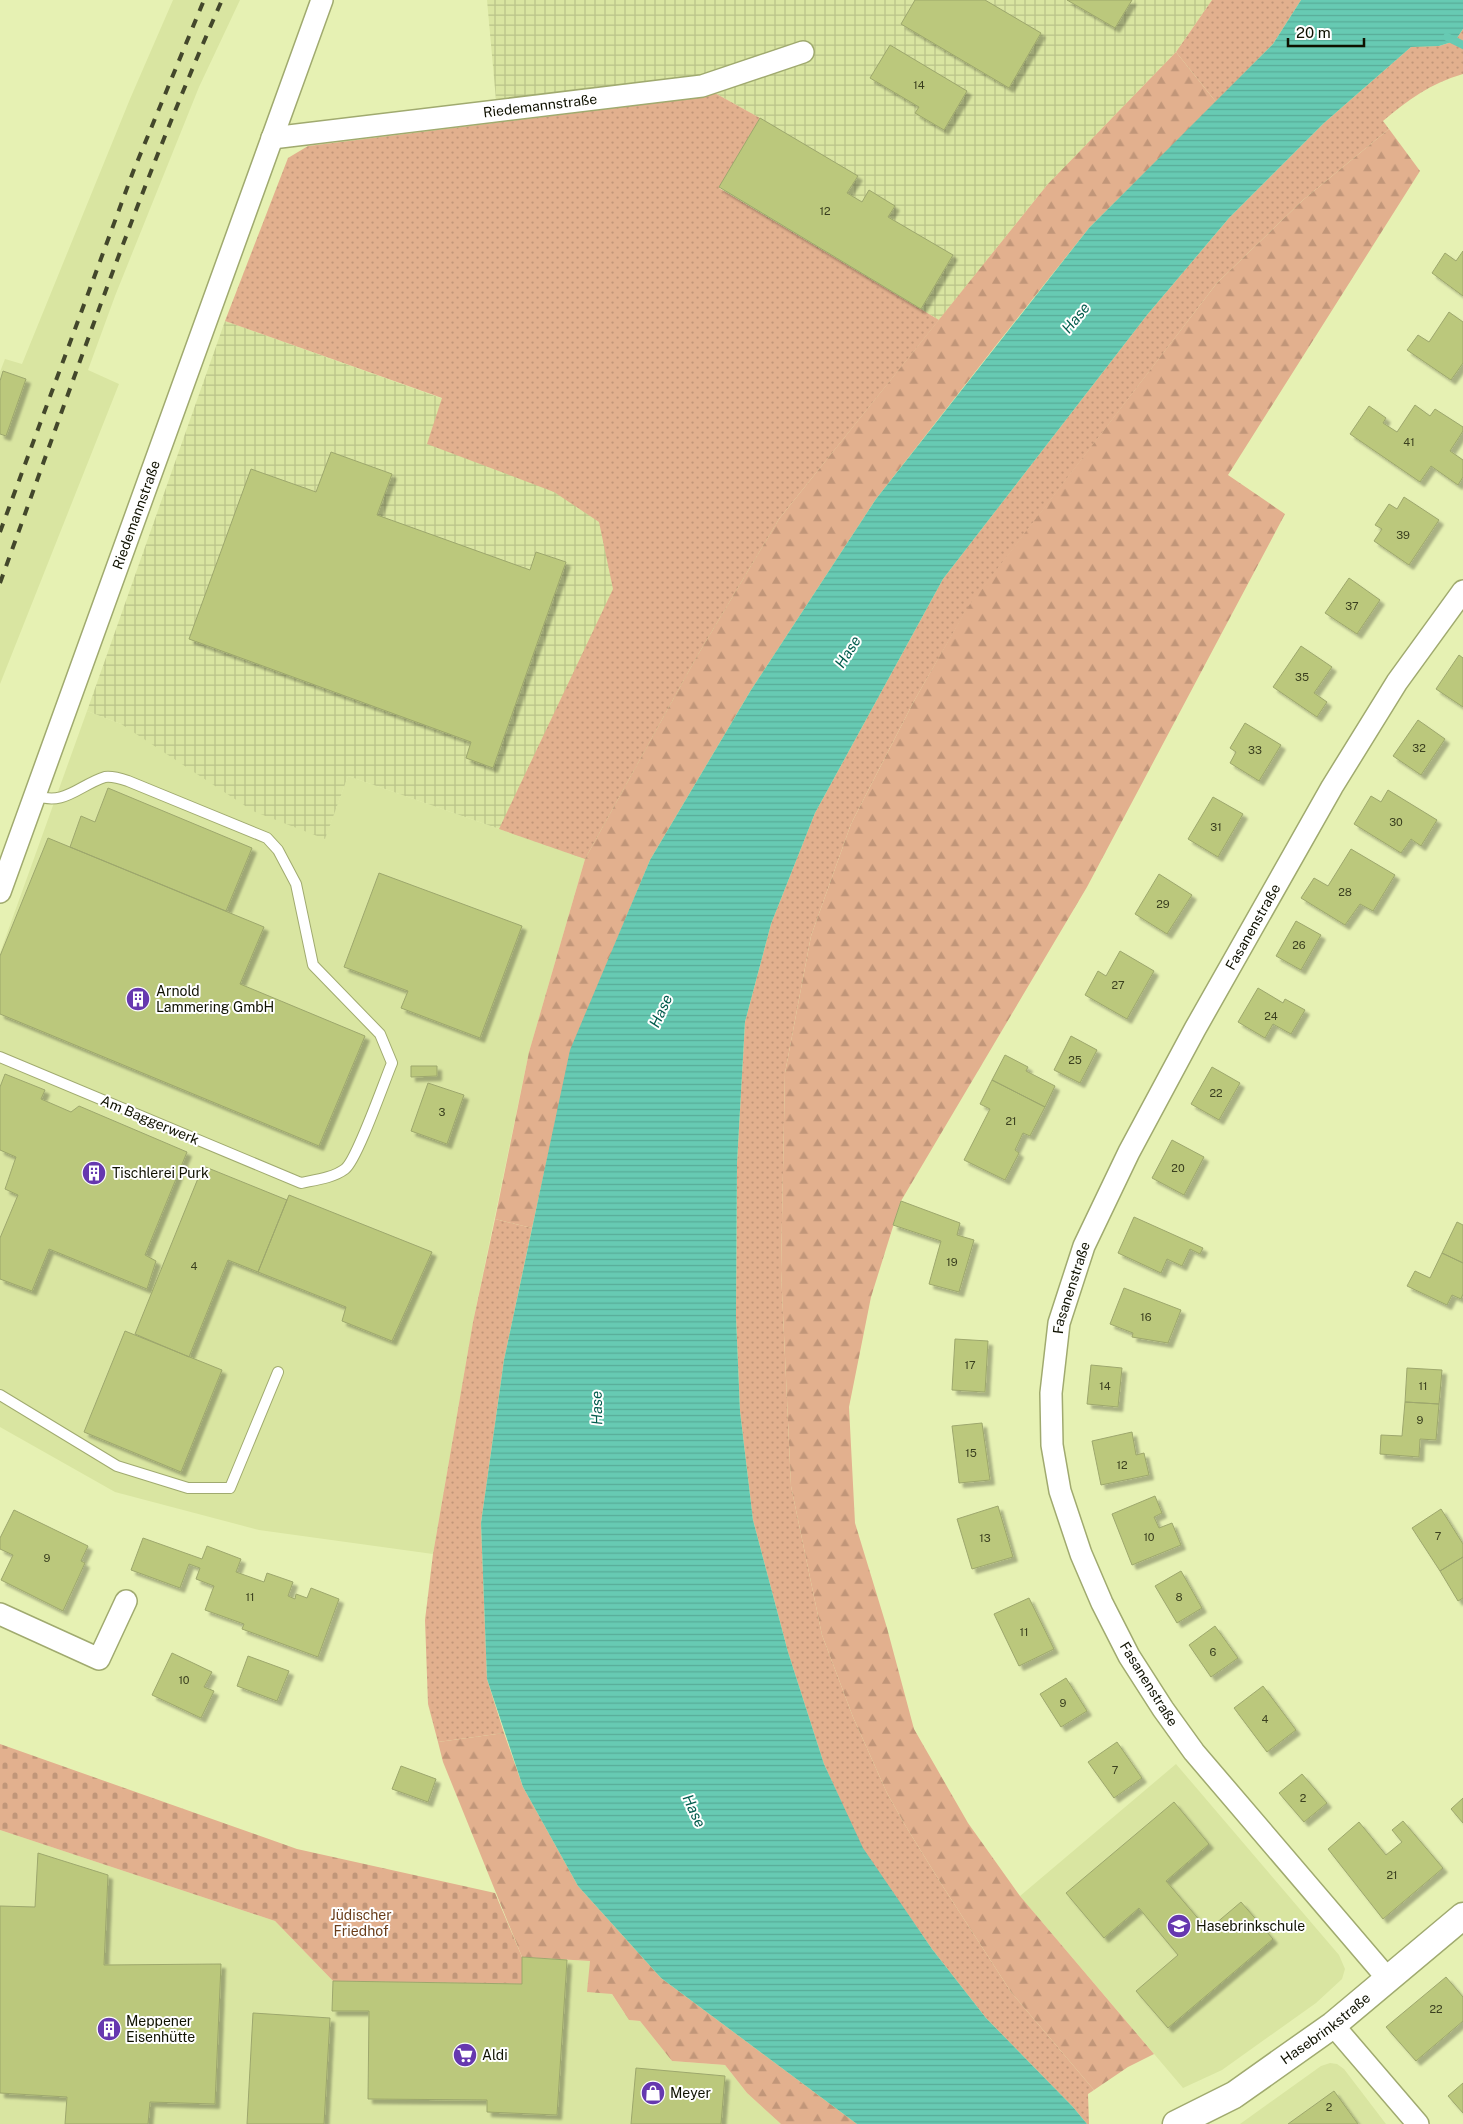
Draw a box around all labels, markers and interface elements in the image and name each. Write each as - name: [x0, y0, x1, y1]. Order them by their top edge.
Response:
- scale bar: [1288, 15, 1364, 47]
- text: 20 m: [1296, 24, 1331, 41]
- house number: 14: [913, 79, 925, 91]
- street label: Riedemannstraße: [482, 91, 598, 120]
- house number: 12: [819, 205, 831, 217]
- water label: Hase: [1058, 299, 1093, 336]
- house number: 41: [1403, 436, 1415, 448]
- street label: Riedemannstraße: [109, 458, 163, 571]
- house number: 39: [1396, 529, 1410, 541]
- house number: 37: [1345, 600, 1359, 612]
- water label: Hase: [831, 633, 864, 671]
- house number: 35: [1295, 671, 1309, 683]
- house number: 32: [1412, 742, 1426, 754]
- house number: 33: [1248, 744, 1262, 756]
- house number: 30: [1389, 816, 1403, 828]
- house number: 31: [1210, 821, 1222, 833]
- street label: Fasanenstraße: [1222, 881, 1284, 973]
- house number: 28: [1338, 886, 1352, 898]
- house number: 29: [1156, 898, 1170, 910]
- house number: 26: [1292, 939, 1306, 951]
- house number: 27: [1111, 979, 1125, 991]
- place label: Arnold Lammering GmbH: [156, 983, 274, 1015]
- building icon: Arnold Lammering GmbH: [125, 986, 151, 1012]
- water label: Hase: [646, 992, 676, 1030]
- house number: 24: [1264, 1010, 1278, 1022]
- house number: 25: [1068, 1054, 1082, 1066]
- house number: 22: [1209, 1087, 1223, 1099]
- street label: Am Baggerwerk: [98, 1092, 202, 1148]
- house number: 3: [439, 1106, 446, 1118]
- house number: 21: [1005, 1115, 1017, 1127]
- building icon: Tischlerei Purk: [81, 1160, 107, 1186]
- house number: 20: [1171, 1162, 1185, 1174]
- place label: Tischlerei Purk: [112, 1165, 209, 1181]
- street label: Fasanenstraße: [1050, 1239, 1093, 1335]
- house number: 19: [946, 1256, 958, 1268]
- house number: 4: [191, 1260, 198, 1272]
- house number: 16: [1140, 1311, 1152, 1323]
- house number: 17: [964, 1359, 976, 1371]
- house number: 14: [1099, 1380, 1111, 1392]
- house number: 11: [1419, 1380, 1427, 1392]
- water label: Hase: [588, 1391, 605, 1425]
- house number: 9: [1417, 1414, 1424, 1426]
- house number: 15: [965, 1447, 977, 1459]
- house number: 12: [1116, 1459, 1128, 1471]
- house number: 7: [1435, 1530, 1442, 1542]
- house number: 10: [1143, 1531, 1155, 1543]
- house number: 13: [979, 1532, 991, 1544]
- house number: 9: [44, 1552, 51, 1564]
- house number: 11: [246, 1591, 254, 1603]
- house number: 8: [1175, 1591, 1183, 1603]
- house number: 11: [1020, 1626, 1028, 1638]
- street label: Fasanenstraße: [1117, 1639, 1181, 1729]
- house number: 6: [1210, 1646, 1217, 1658]
- house number: 10: [178, 1674, 190, 1686]
- house number: 9: [1060, 1697, 1067, 1709]
- house number: 4: [1262, 1713, 1269, 1725]
- house number: 7: [1112, 1764, 1119, 1776]
- water label: Hase: [679, 1792, 709, 1830]
- house number: 2: [1300, 1792, 1307, 1804]
- house number: 21: [1386, 1869, 1398, 1881]
- park label: Jüdischer Friedhof: [330, 1907, 392, 1939]
- school or university icon: Hasebrinkschule: [1166, 1913, 1192, 1939]
- place label: Hasebrinkschule: [1196, 1918, 1305, 1934]
- street label: Hasebrinkstraße: [1278, 1989, 1373, 2067]
- house number: 22: [1429, 2003, 1443, 2015]
- place label: Meppener Eisenhütte: [126, 2013, 195, 2045]
- building icon: Meppener Eisenhütte: [96, 2016, 122, 2042]
- supermarket icon: Aldi: [452, 2042, 478, 2068]
- place label: Aldi: [482, 2047, 508, 2063]
- shop icon: Meyer: [640, 2080, 666, 2106]
- place label: Meyer: [670, 2085, 711, 2101]
- house number: 2: [1326, 2101, 1333, 2113]

